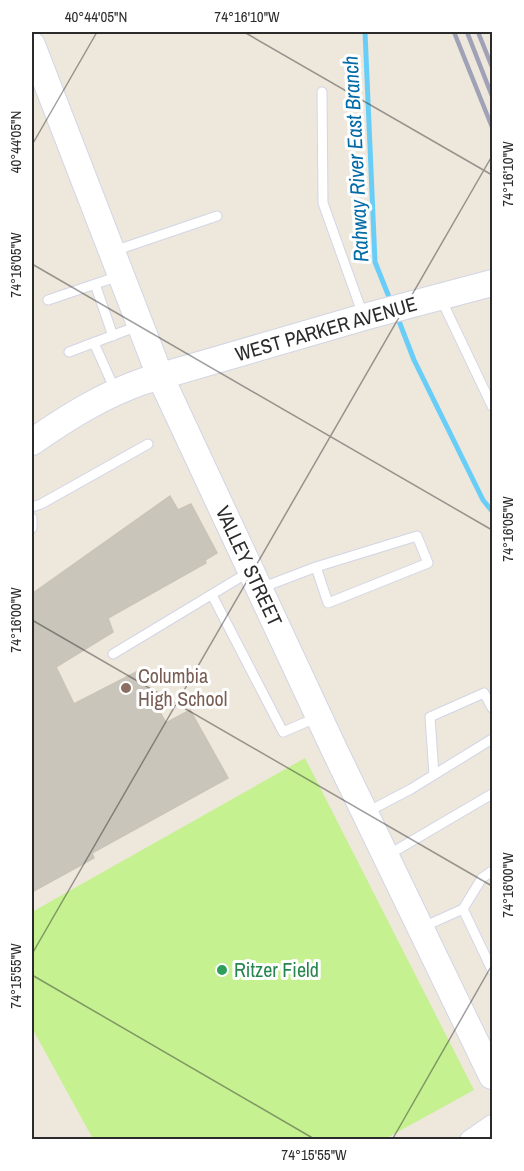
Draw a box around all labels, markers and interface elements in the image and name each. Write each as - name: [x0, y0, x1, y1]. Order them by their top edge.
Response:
- text: 40°44'05"N: [65, 6, 127, 27]
- text: 74°16'10"W: [214, 6, 280, 27]
- water label: Rahway River East Branch: [336, 55, 375, 263]
- text: 40°44'05"N: [5, 111, 26, 173]
- text: 74°16'10"W: [497, 141, 518, 207]
- text: 74°16'05"W: [5, 232, 26, 298]
- street label: WEST PARKER AVENUE: [232, 290, 420, 367]
- text: 74°16'05"W: [497, 496, 518, 562]
- street label: VALLEY STREET: [210, 501, 289, 630]
- text: 74°16'00"W: [5, 587, 26, 653]
- place label: Columbia High School: [138, 662, 227, 712]
- marker: Columbia High School: [119, 681, 133, 695]
- text: 74°16'00"W: [497, 852, 518, 918]
- text: 74°15'55"W: [5, 943, 26, 1009]
- place label: Ritzer Field: [234, 956, 319, 983]
- marker: Ritzer Field: [215, 963, 229, 977]
- text: 74°15'55"W: [281, 1144, 347, 1165]

